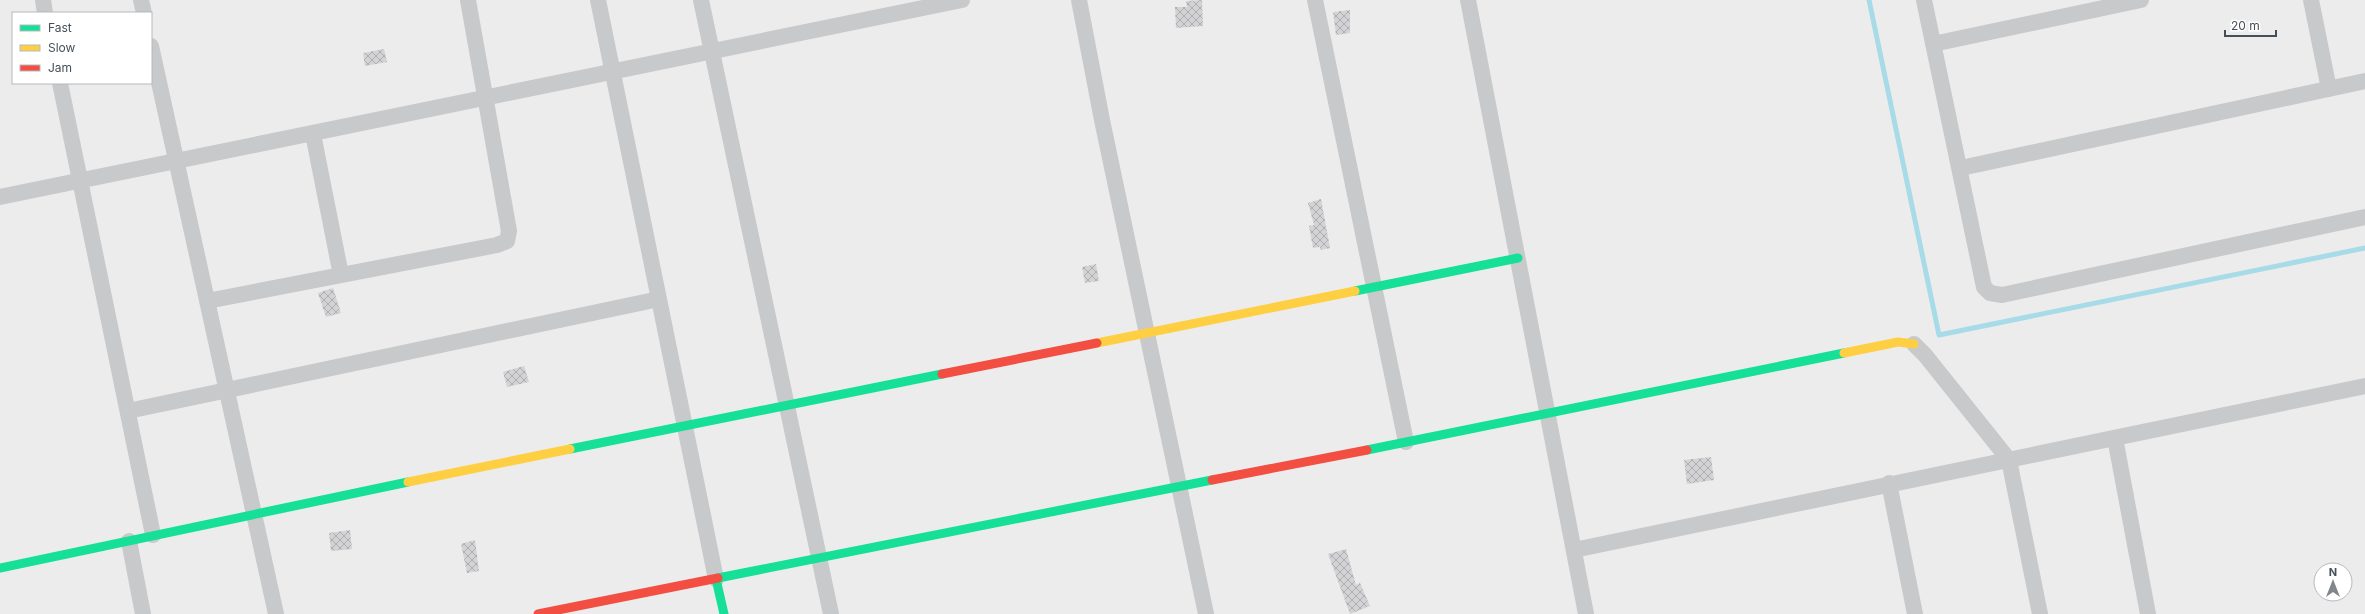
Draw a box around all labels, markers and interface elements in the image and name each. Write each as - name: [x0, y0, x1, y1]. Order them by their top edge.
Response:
- legend: [12, 12, 152, 84]
- scale bar: [2225, 12, 2276, 38]
- text: 20 m: [2231, 18, 2260, 33]
- text: Fast: [48, 20, 72, 35]
- text: Slow: [48, 40, 76, 55]
- text: Jam: [48, 60, 72, 75]
- north arrow: [2313, 562, 2353, 602]
- text: N: [2329, 565, 2337, 579]

